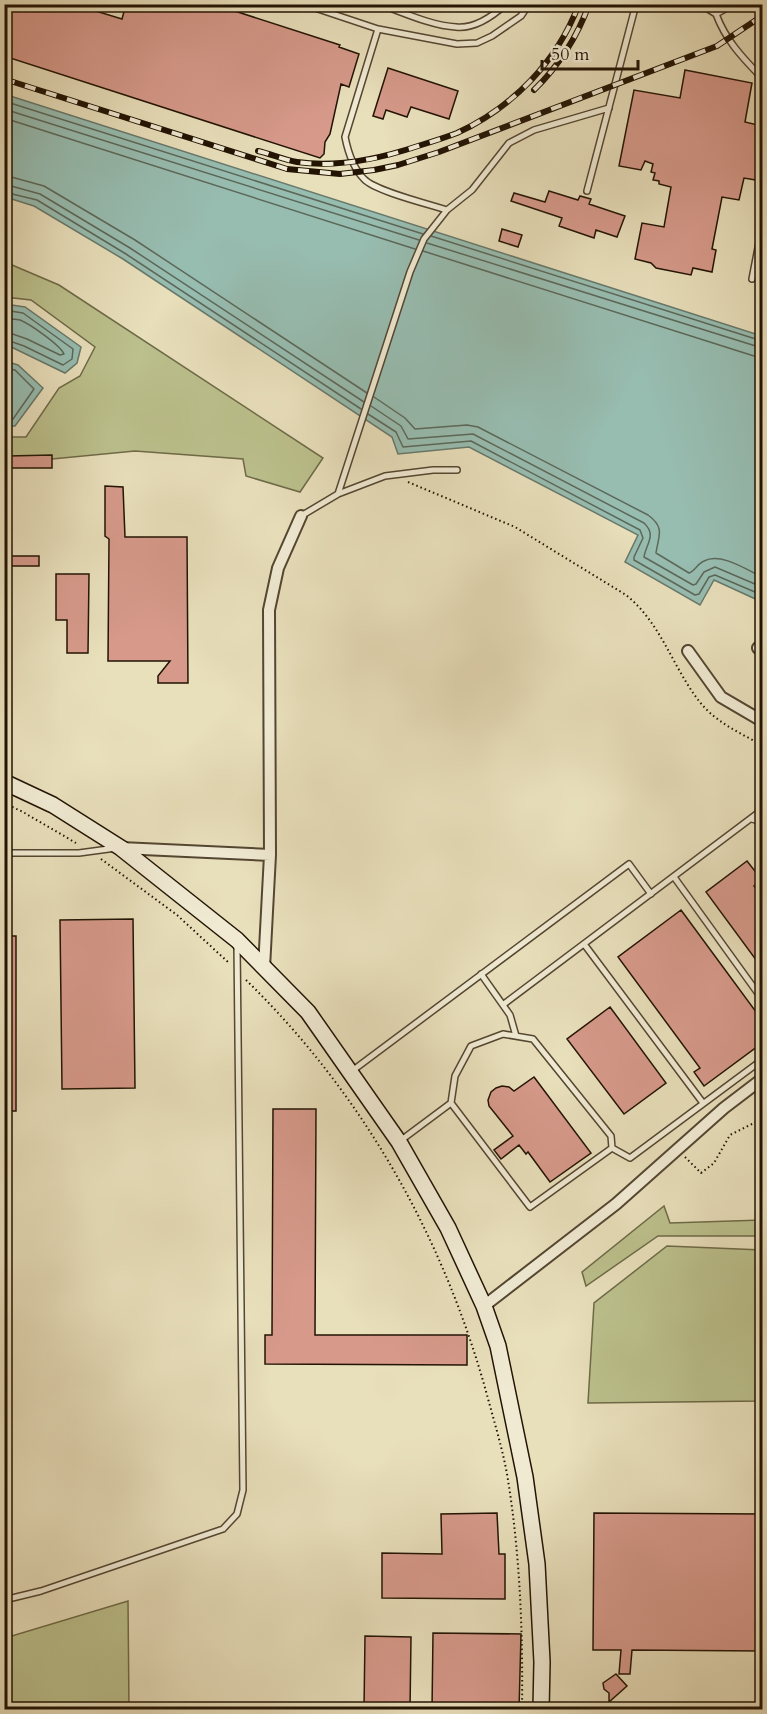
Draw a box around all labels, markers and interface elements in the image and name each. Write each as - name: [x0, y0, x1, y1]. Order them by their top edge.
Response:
- scale bar: [542, 33, 638, 71]
- text: 50 m: [551, 42, 590, 67]

